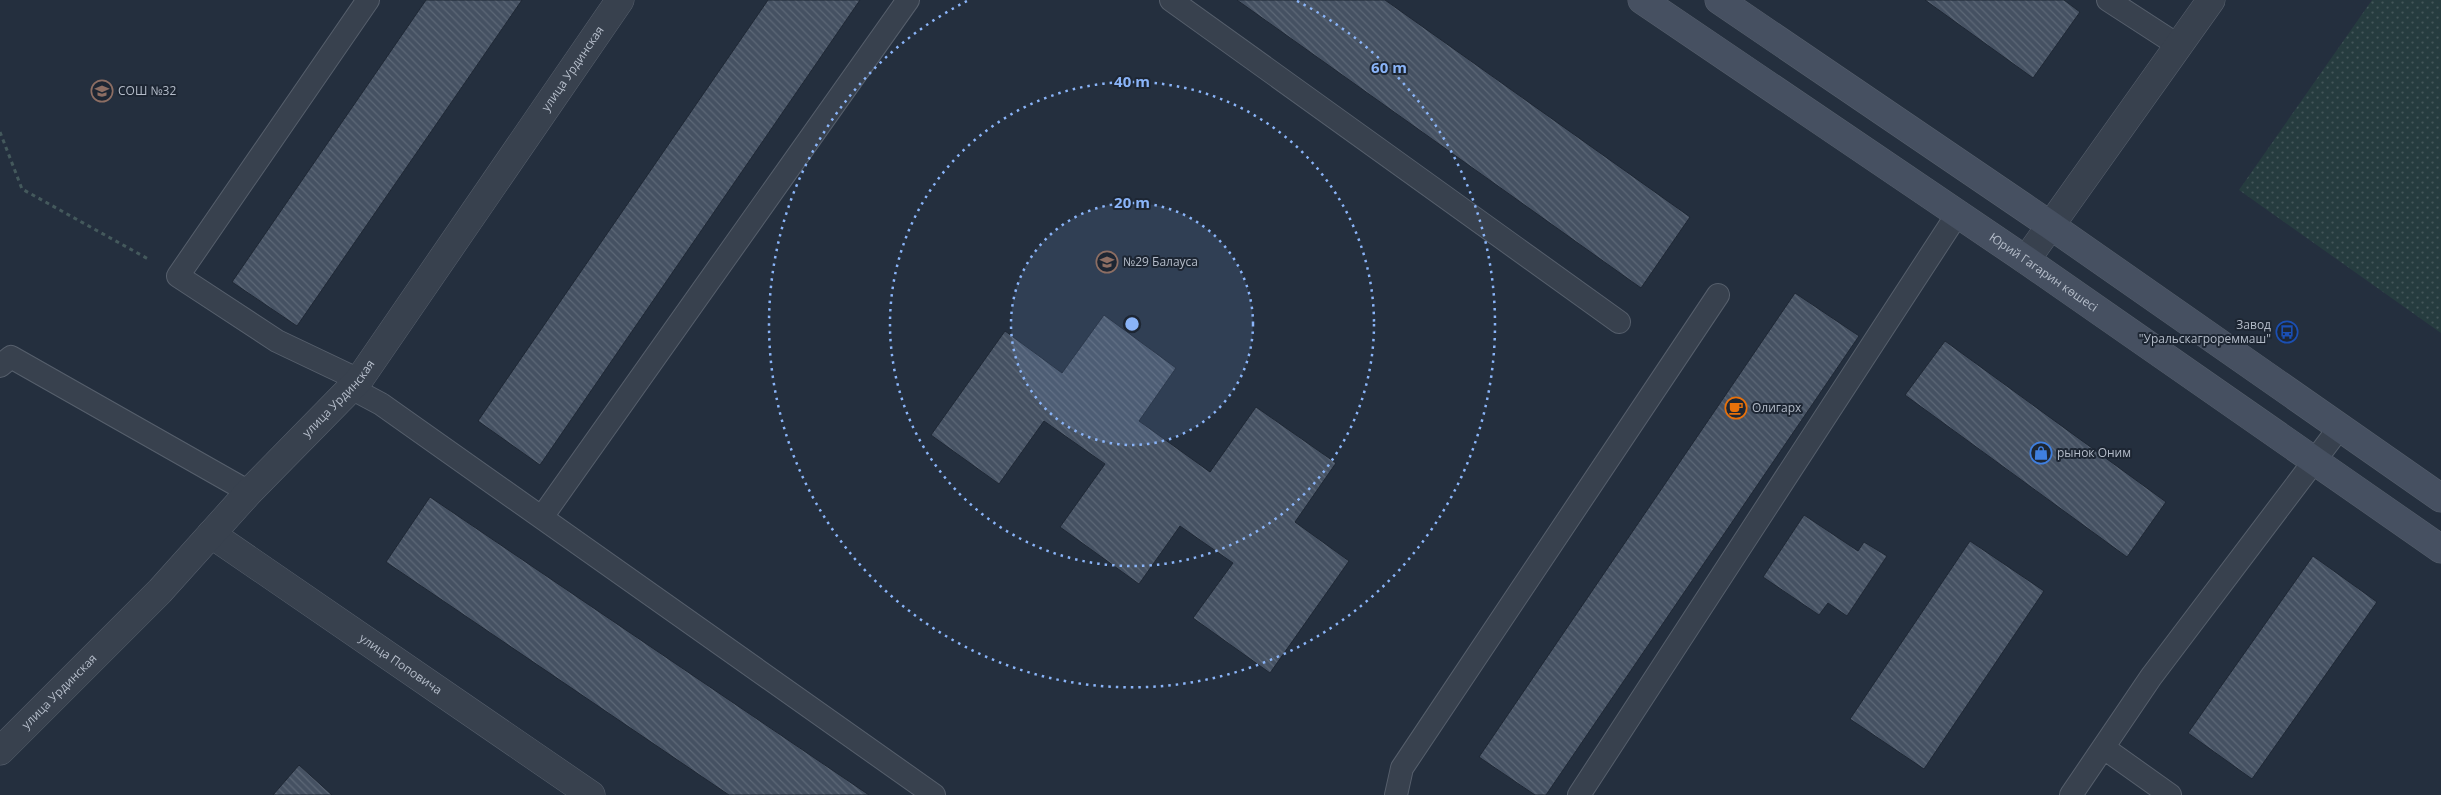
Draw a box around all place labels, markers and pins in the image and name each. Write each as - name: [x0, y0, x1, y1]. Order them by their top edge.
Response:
- school or university icon: СОШ №32: [90, 79, 114, 103]
- place label: СОШ №32: [118, 82, 176, 99]
- school or university icon: №29 Балауса: [1095, 250, 1119, 274]
- place label: №29 Балауса: [1123, 253, 1198, 270]
- centre of rings: [1123, 315, 1141, 333]
- place label: Завод "Уральскагрореммаш": [2139, 316, 2271, 347]
- bus stop icon: Завод "Уральскагрореммаш": [2275, 320, 2299, 344]
- cafe icon: Олигарх: [1724, 396, 1748, 420]
- place label: Олигарх: [1752, 399, 1802, 416]
- shop icon: рынок Оним: [2029, 441, 2053, 465]
- place label: рынок Оним: [2057, 444, 2131, 461]

